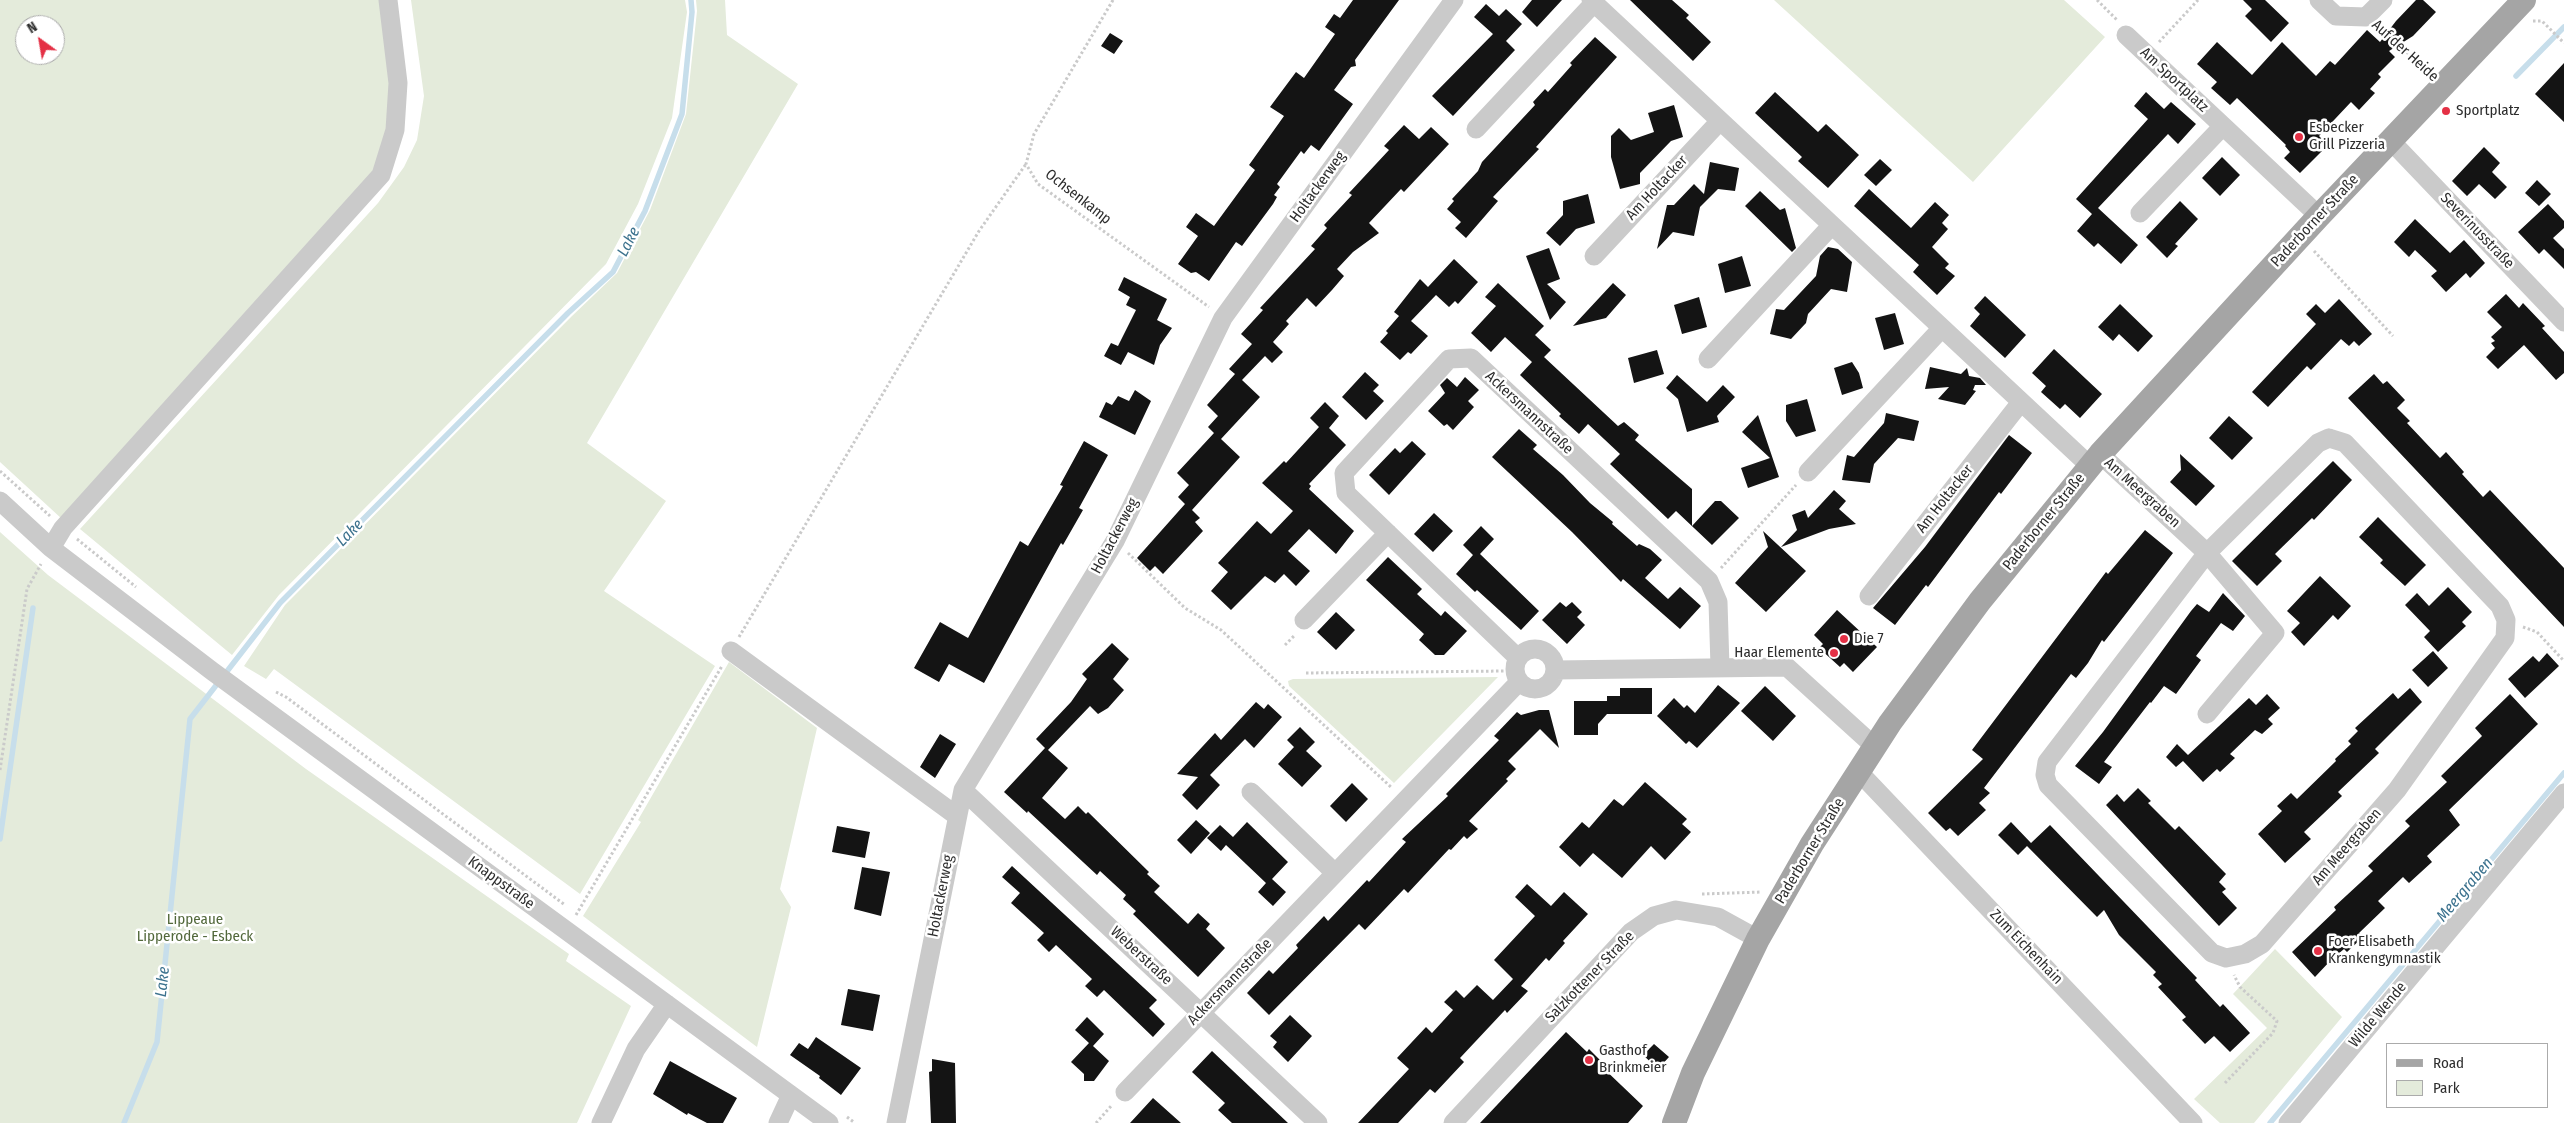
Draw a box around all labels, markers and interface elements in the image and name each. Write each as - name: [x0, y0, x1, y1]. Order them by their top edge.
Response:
- north arrow: [15, 15, 65, 65]
- street label: Auf der Heide: [2368, 16, 2442, 86]
- text: N: [24, 18, 40, 37]
- street label: Am Sportplatz: [2136, 44, 2212, 116]
- place label: Sportplatz: [2456, 102, 2519, 120]
- marker: Sportplatz: [2440, 105, 2452, 117]
- place label: Esbecker Grill Pizzeria: [2309, 119, 2385, 154]
- marker: Esbecker Grill Pizzeria: [2293, 131, 2305, 143]
- street label: Holtackerweg: [1286, 148, 1350, 226]
- street label: Am Holtacker: [1622, 152, 1692, 224]
- street label: Ochsenkamp: [1041, 166, 1115, 228]
- street label: Paderborner Straße: [2267, 171, 2363, 271]
- street label: Severinusstraße: [2436, 189, 2518, 273]
- water label: Lake: [614, 224, 644, 260]
- street label: Ackersmannstraße: [1481, 368, 1577, 458]
- street label: Am Meergraben: [2100, 454, 2184, 532]
- street label: Am Holtacker: [1913, 461, 1977, 537]
- street label: Paderborner Straße: [1999, 470, 2089, 574]
- street label: Holtackerweg: [1088, 495, 1142, 577]
- water label: Lake: [332, 515, 368, 551]
- place label: Die 7: [1854, 630, 1884, 648]
- marker: Die 7: [1838, 633, 1850, 645]
- place label: Haar Elemente: [1734, 644, 1824, 662]
- marker: Haar Elemente: [1828, 647, 1840, 659]
- street label: Paderborner Straße: [1771, 795, 1849, 907]
- street label: Am Meergraben: [2309, 805, 2385, 889]
- street label: Knappstraße: [464, 853, 538, 913]
- street label: Holtackerweg: [924, 853, 958, 939]
- water label: Meergraben: [2433, 854, 2497, 926]
- street label: Zum Eichenhain: [1986, 906, 2066, 988]
- park label: Lippeaue Lipperode - Esbeck: [137, 911, 253, 946]
- street label: Weberstraße: [1106, 923, 1176, 989]
- street label: Salzkottener Straße: [1542, 927, 1638, 1027]
- place label: Foer Elisabeth Krankengymnastik: [2328, 933, 2441, 968]
- street label: Ackersmannstraße: [1184, 935, 1276, 1029]
- marker: Foer Elisabeth Krankengymnastik: [2312, 945, 2324, 957]
- water label: Lake: [152, 966, 174, 998]
- street label: Wilde Wende: [2345, 979, 2411, 1051]
- place label: Gasthof Brinkmeier: [1599, 1042, 1666, 1077]
- legend: [2386, 1043, 2549, 1108]
- marker: Gasthof Brinkmeier: [1583, 1054, 1595, 1066]
- text: Road: [2433, 1054, 2464, 1072]
- text: Park: [2433, 1079, 2460, 1097]

